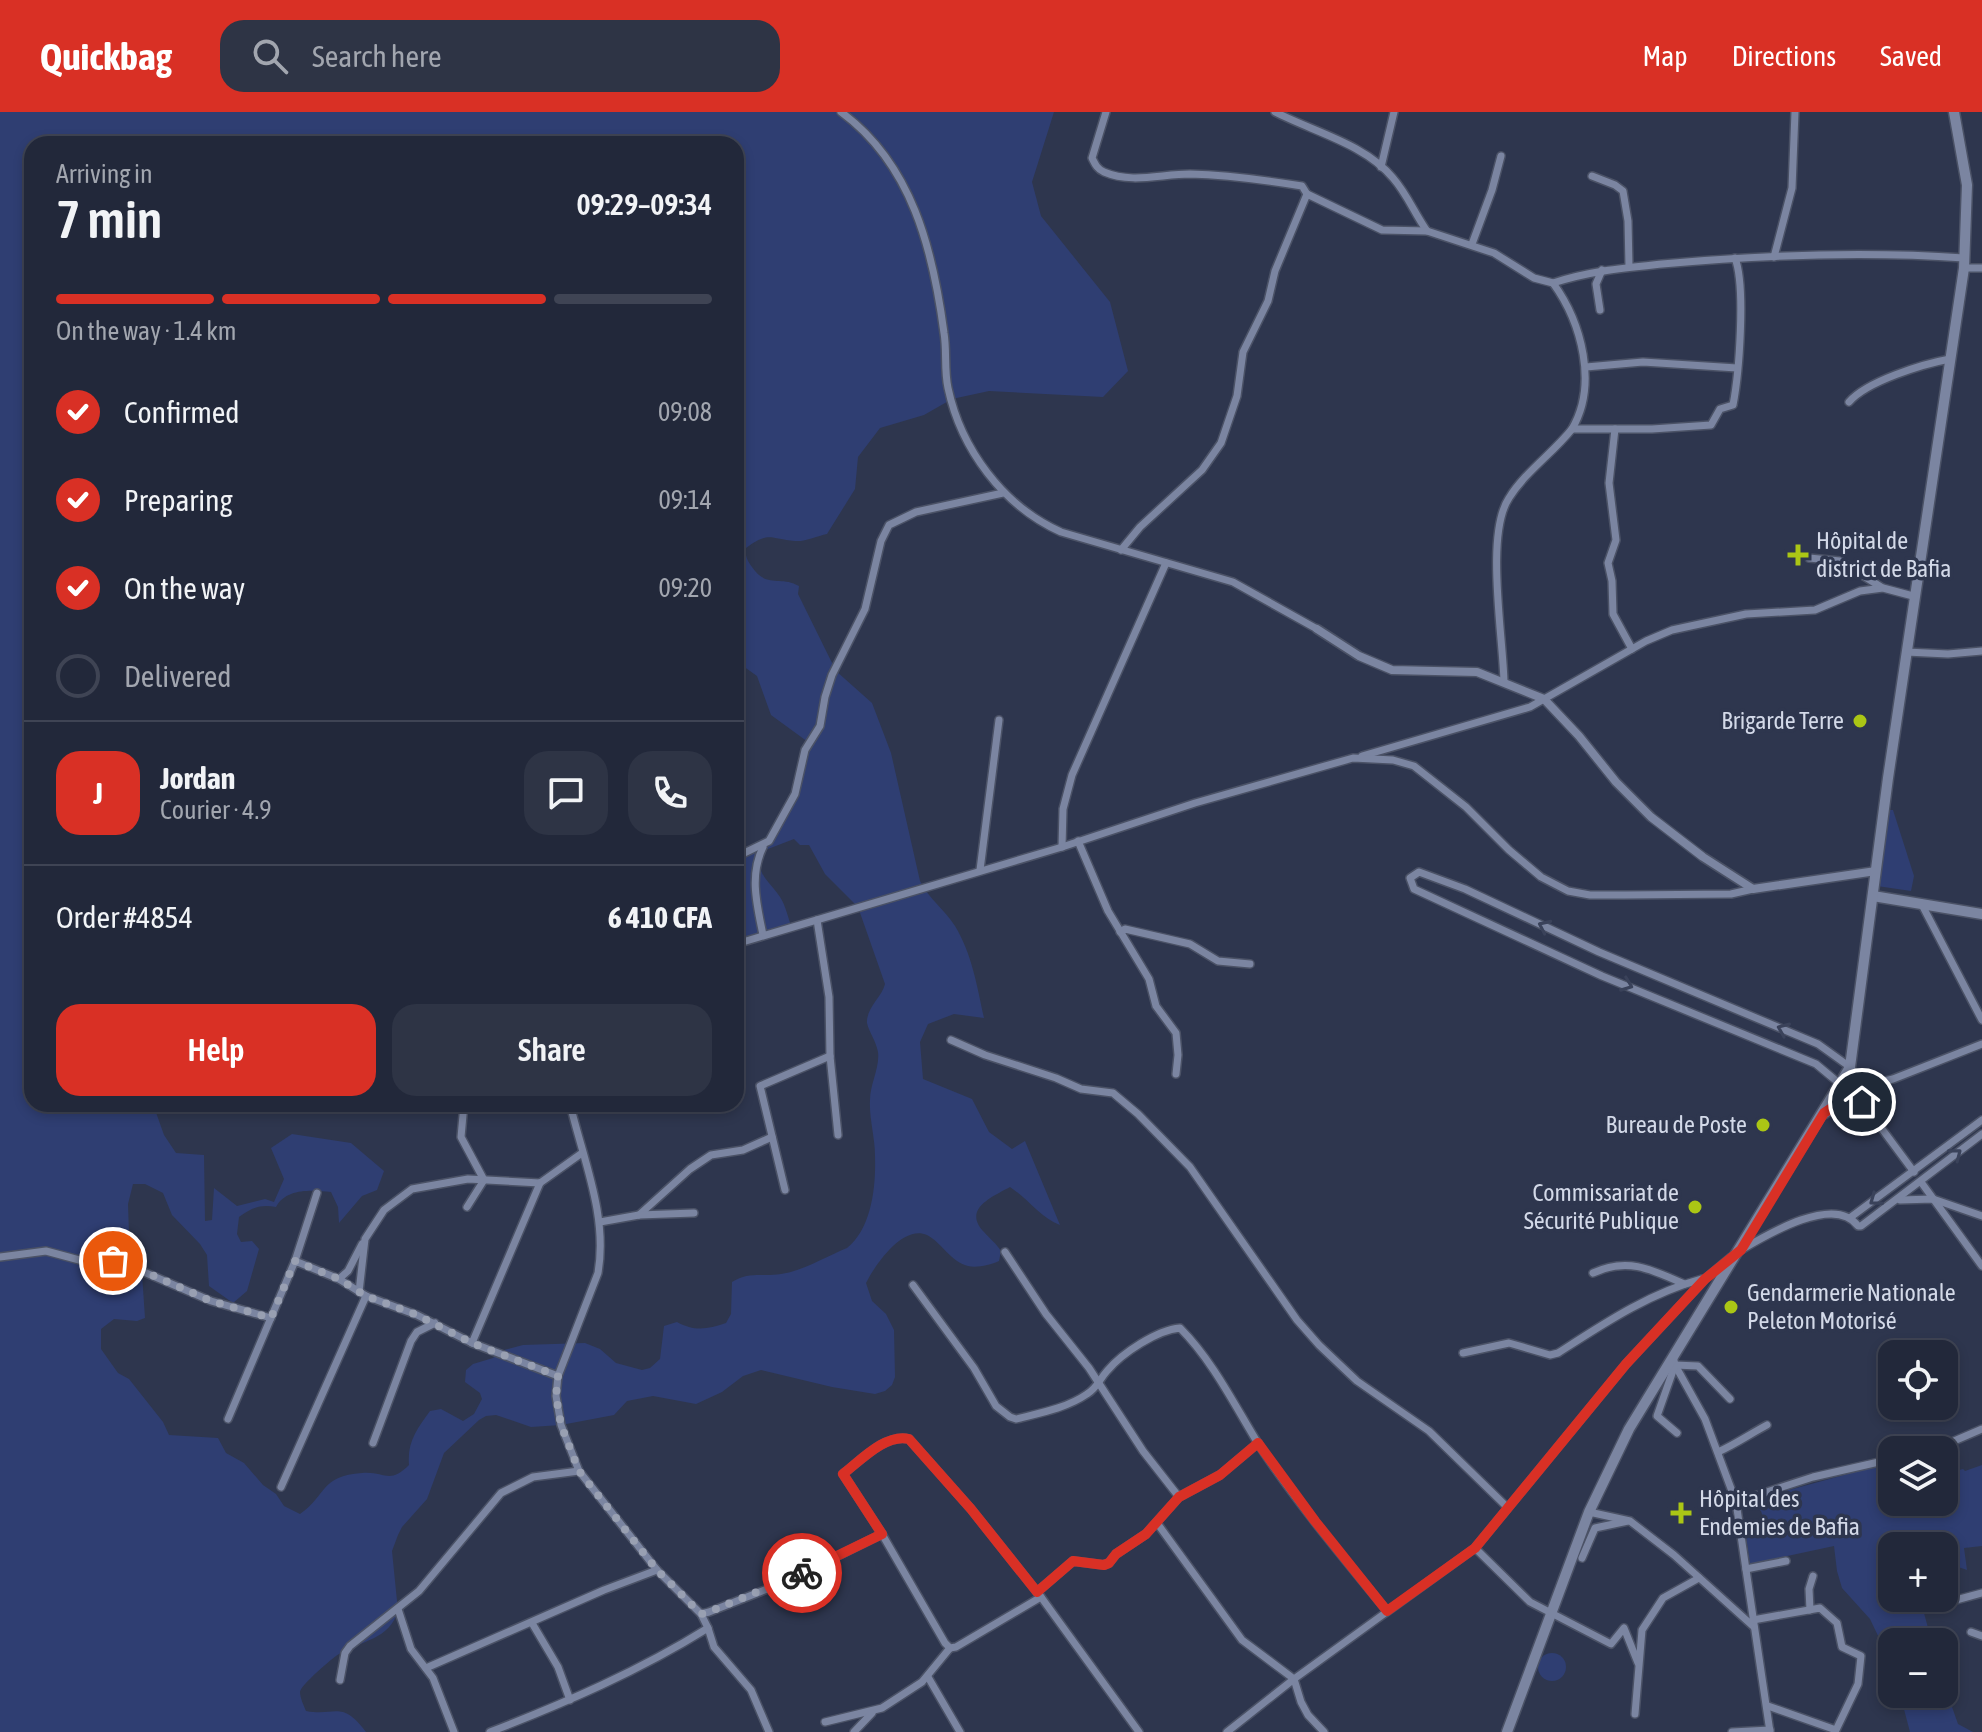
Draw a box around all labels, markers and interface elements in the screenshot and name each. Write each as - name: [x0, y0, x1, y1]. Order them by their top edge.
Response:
- search box: [220, 20, 780, 92]
- icon: search: [248, 34, 292, 78]
- text: Quickbag: [40, 35, 172, 78]
- text: Search here: [312, 39, 442, 73]
- text: Map: [1643, 40, 1688, 72]
- text: Directions: [1732, 40, 1836, 72]
- text: Saved: [1880, 40, 1942, 72]
- text: Arriving in: [56, 159, 153, 189]
- text: 09:29–09:34: [577, 187, 712, 221]
- text: 7 min: [56, 189, 162, 249]
- text: On the way · 1.4 km: [56, 316, 236, 346]
- icon: check: [56, 390, 100, 434]
- text: Confirmed: [124, 395, 239, 429]
- text: 09:08: [658, 397, 712, 427]
- icon: check: [56, 478, 100, 522]
- text: Preparing: [124, 483, 233, 517]
- text: 09:14: [658, 485, 712, 515]
- place label: Hôpital de district de Bafia: [1816, 527, 1951, 582]
- marker: Hôpital de district de Bafia: [1787, 544, 1809, 566]
- icon: check: [56, 566, 100, 610]
- text: On the way: [124, 571, 245, 605]
- text: 09:20: [658, 573, 712, 603]
- text: Delivered: [124, 659, 232, 693]
- place label: Brigarde Terre: [1721, 707, 1844, 734]
- marker: Brigarde Terre: [1851, 712, 1869, 730]
- button: chat: [524, 751, 608, 835]
- button: phone: [628, 751, 712, 835]
- text: Jordan: [160, 761, 235, 795]
- text: J: [93, 776, 103, 810]
- text: Courier · 4.9: [160, 795, 271, 825]
- text: Order #4854: [56, 900, 193, 934]
- text: 6 410 CFA: [608, 900, 712, 934]
- one-way arrow: [1538, 920, 1552, 936]
- one-way arrow: [1619, 976, 1633, 992]
- button: Help: [56, 1004, 376, 1096]
- button: Share: [392, 1004, 712, 1096]
- one-way arrow: [1777, 1023, 1791, 1039]
- pin: [1828, 1068, 1896, 1136]
- icon: home: [1840, 1080, 1884, 1124]
- place label: Bureau de Poste: [1606, 1111, 1747, 1138]
- marker: Bureau de Poste: [1754, 1116, 1772, 1134]
- one-way arrow: [1947, 1150, 1962, 1164]
- place label: Commissariat de Sécurité Publique: [1524, 1179, 1679, 1234]
- one-way arrow: [1869, 1190, 1884, 1205]
- marker: Commissariat de Sécurité Publique: [1686, 1198, 1704, 1216]
- pin: [79, 1227, 147, 1295]
- icon: bag: [91, 1239, 135, 1283]
- place label: Gendarmerie Nationale Peleton Motorisé: [1747, 1279, 1956, 1334]
- marker: Gendarmerie Nationale Peleton Motorisé: [1722, 1298, 1740, 1316]
- map controls: [1878, 1340, 1958, 1708]
- button: locate: [1878, 1340, 1958, 1420]
- button: layers: [1878, 1436, 1958, 1516]
- place label: Hôpital des Endemies de Bafia: [1699, 1485, 1860, 1540]
- marker: Hôpital des Endemies de Bafia: [1670, 1502, 1692, 1524]
- button: +: [1878, 1532, 1958, 1612]
- courier: [762, 1533, 842, 1613]
- icon: bike: [780, 1551, 824, 1595]
- button: −: [1878, 1628, 1958, 1708]

